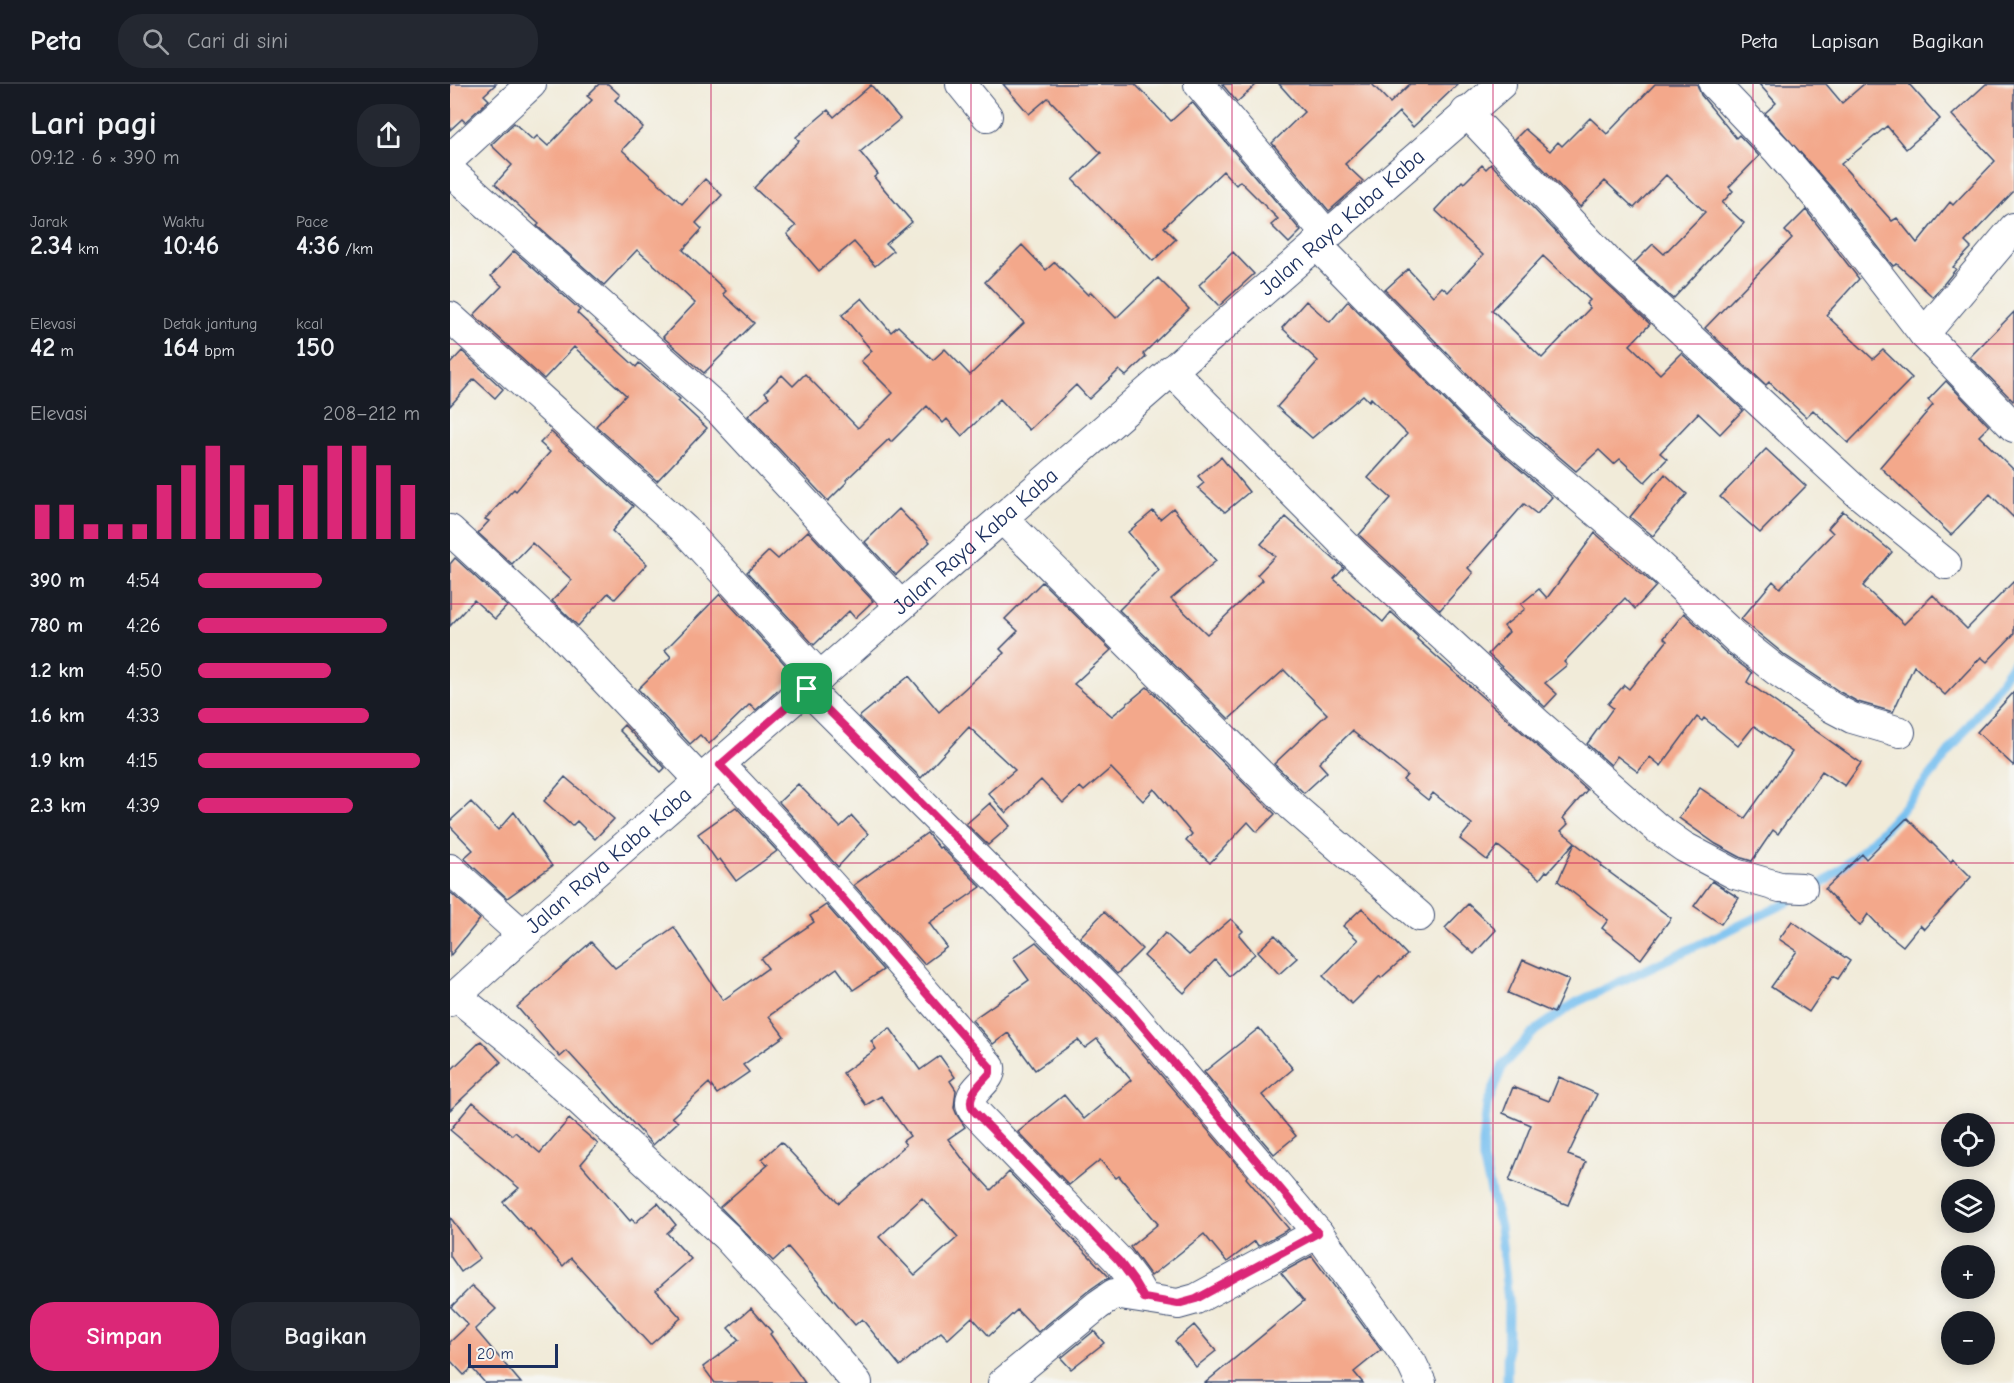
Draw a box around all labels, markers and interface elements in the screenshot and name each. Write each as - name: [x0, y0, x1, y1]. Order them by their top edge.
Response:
- search box: [118, 14, 538, 68]
- text: Peta: [30, 25, 82, 57]
- icon: search: [139, 25, 172, 58]
- text: Cari di sini: [187, 28, 288, 54]
- text: Peta: [1740, 29, 1778, 53]
- text: Lapisan: [1811, 29, 1879, 53]
- text: Bagikan: [1912, 29, 1984, 53]
- text: Lari pagi: [30, 104, 157, 142]
- button: share: [357, 104, 420, 167]
- street label: Jalan Raya Kaba Kaba: [1254, 143, 1430, 301]
- text: 09:12 · 6 × 390 m: [30, 146, 180, 169]
- text: Jarak: [30, 213, 68, 231]
- text: Waktu: [163, 213, 205, 231]
- text: Pace: [296, 213, 328, 231]
- text: 2.34: [30, 231, 73, 261]
- text: 10:46: [163, 231, 219, 261]
- text: 4:36: [296, 231, 340, 261]
- text: km: [73, 240, 99, 258]
- text: /km: [340, 240, 373, 258]
- text: Elevasi: [30, 315, 76, 333]
- text: Detak jantung: [163, 315, 258, 333]
- text: kcal: [296, 315, 323, 333]
- text: 42: [30, 333, 55, 363]
- text: 164: [163, 333, 199, 363]
- text: 150: [296, 333, 335, 363]
- text: m: [55, 342, 74, 360]
- text: bpm: [199, 342, 235, 360]
- text: Elevasi: [30, 402, 88, 425]
- text: 208–212 m: [323, 402, 420, 425]
- street label: Jalan Raya Kaba Kaba: [887, 462, 1063, 620]
- text: 390 m: [30, 569, 85, 592]
- text: 4:54: [126, 569, 160, 592]
- text: 780 m: [30, 614, 83, 637]
- text: 4:26: [126, 614, 161, 637]
- text: 1.2 km: [30, 659, 84, 682]
- text: 4:50: [126, 659, 162, 682]
- pin: [781, 663, 832, 714]
- icon: arrive: [790, 672, 823, 705]
- text: 1.6 km: [30, 704, 85, 727]
- text: 4:33: [126, 704, 160, 727]
- text: 1.9 km: [30, 749, 85, 772]
- text: 4:15: [126, 749, 158, 772]
- street label: Jalan Raya Kaba Kaba: [521, 782, 697, 939]
- text: 2.3 km: [30, 794, 86, 817]
- text: 4:39: [126, 794, 160, 817]
- map controls: [1941, 1113, 1995, 1365]
- button: locate: [1941, 1113, 1995, 1167]
- button: layers: [1941, 1179, 1995, 1233]
- button: +: [1941, 1245, 1995, 1299]
- button: Simpan: [30, 1302, 219, 1371]
- button: Bagikan: [231, 1302, 420, 1371]
- button: −: [1941, 1311, 1995, 1365]
- scale bar: [468, 1341, 558, 1368]
- text: 20 m: [477, 1345, 514, 1363]

